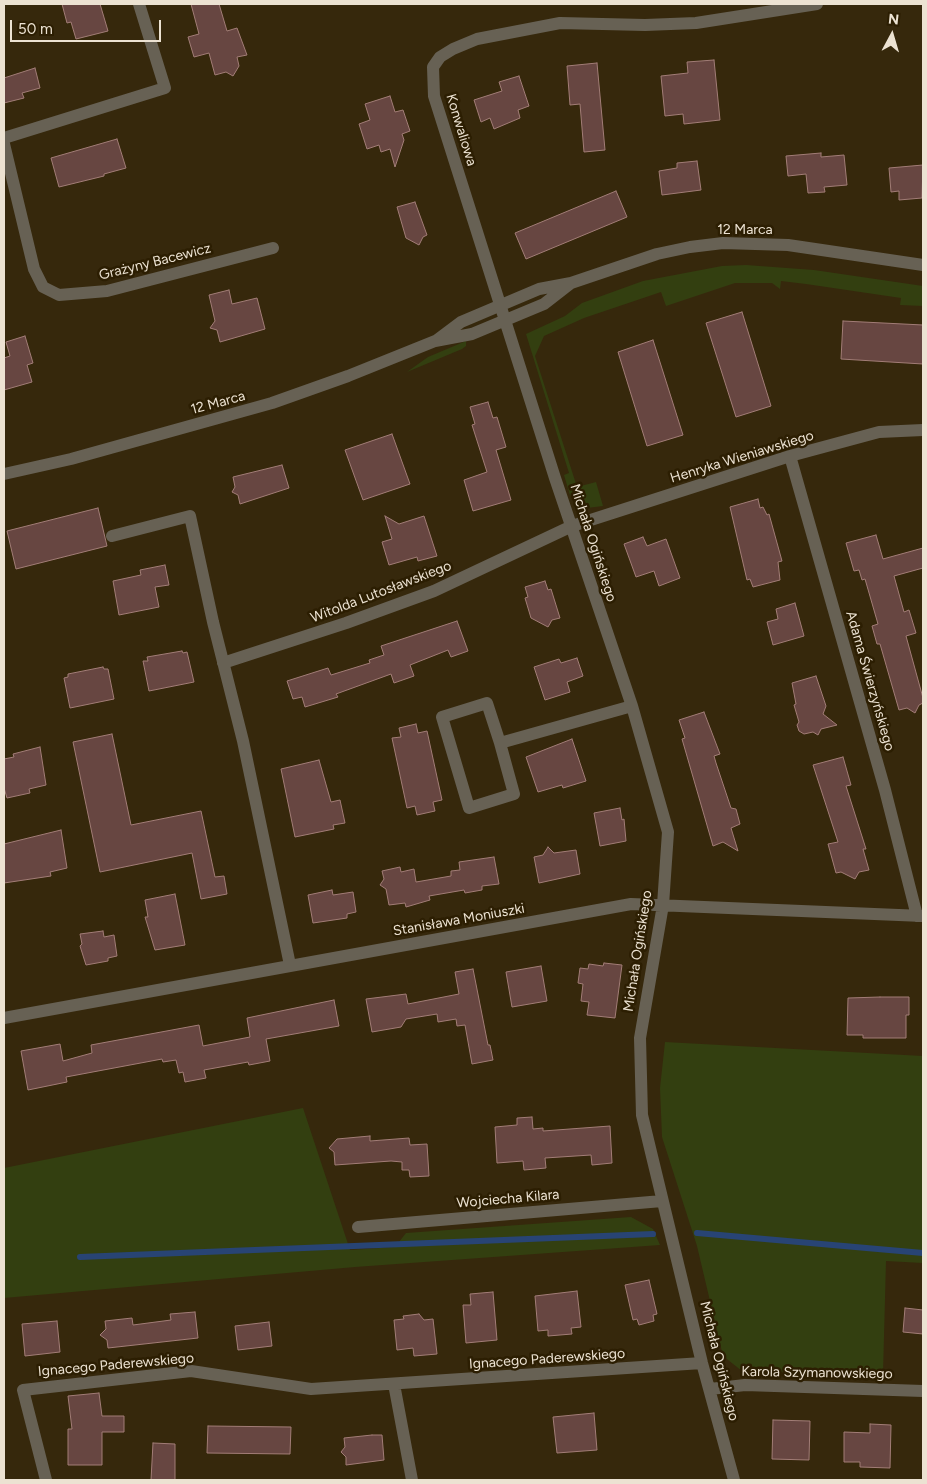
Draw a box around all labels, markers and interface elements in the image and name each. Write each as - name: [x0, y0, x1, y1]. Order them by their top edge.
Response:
- scale bar: [12, 10, 164, 42]
- north arrow: [867, 10, 917, 60]
- text: N: [887, 11, 900, 29]
- text: 50 m: [18, 20, 53, 38]
- street label: Konwaliowa: [442, 92, 480, 168]
- street label: 12 Marca: [717, 222, 773, 238]
- street label: Grażyny Bacewicz: [97, 240, 213, 284]
- street label: 12 Marca: [189, 388, 247, 418]
- street label: Henryka Wieniawskiego: [668, 427, 816, 487]
- street label: Michała Ogińskiego: [566, 482, 620, 604]
- street label: Witolda Lutosławskiego: [308, 557, 454, 627]
- street label: Adama Świerzyńskiego: [842, 609, 898, 753]
- street label: Michała Ogińskiego: [620, 889, 656, 1013]
- street label: Stanisława Moniuszki: [392, 900, 526, 940]
- street label: Wojciecha Kilara: [456, 1186, 560, 1212]
- street label: Michała Ogińskiego: [696, 1299, 742, 1423]
- street label: Ignacego Paderewskiego: [468, 1345, 626, 1373]
- street label: Ignacego Paderewskiego: [37, 1350, 195, 1380]
- street label: Karola Szymanowskiego: [741, 1363, 893, 1383]

